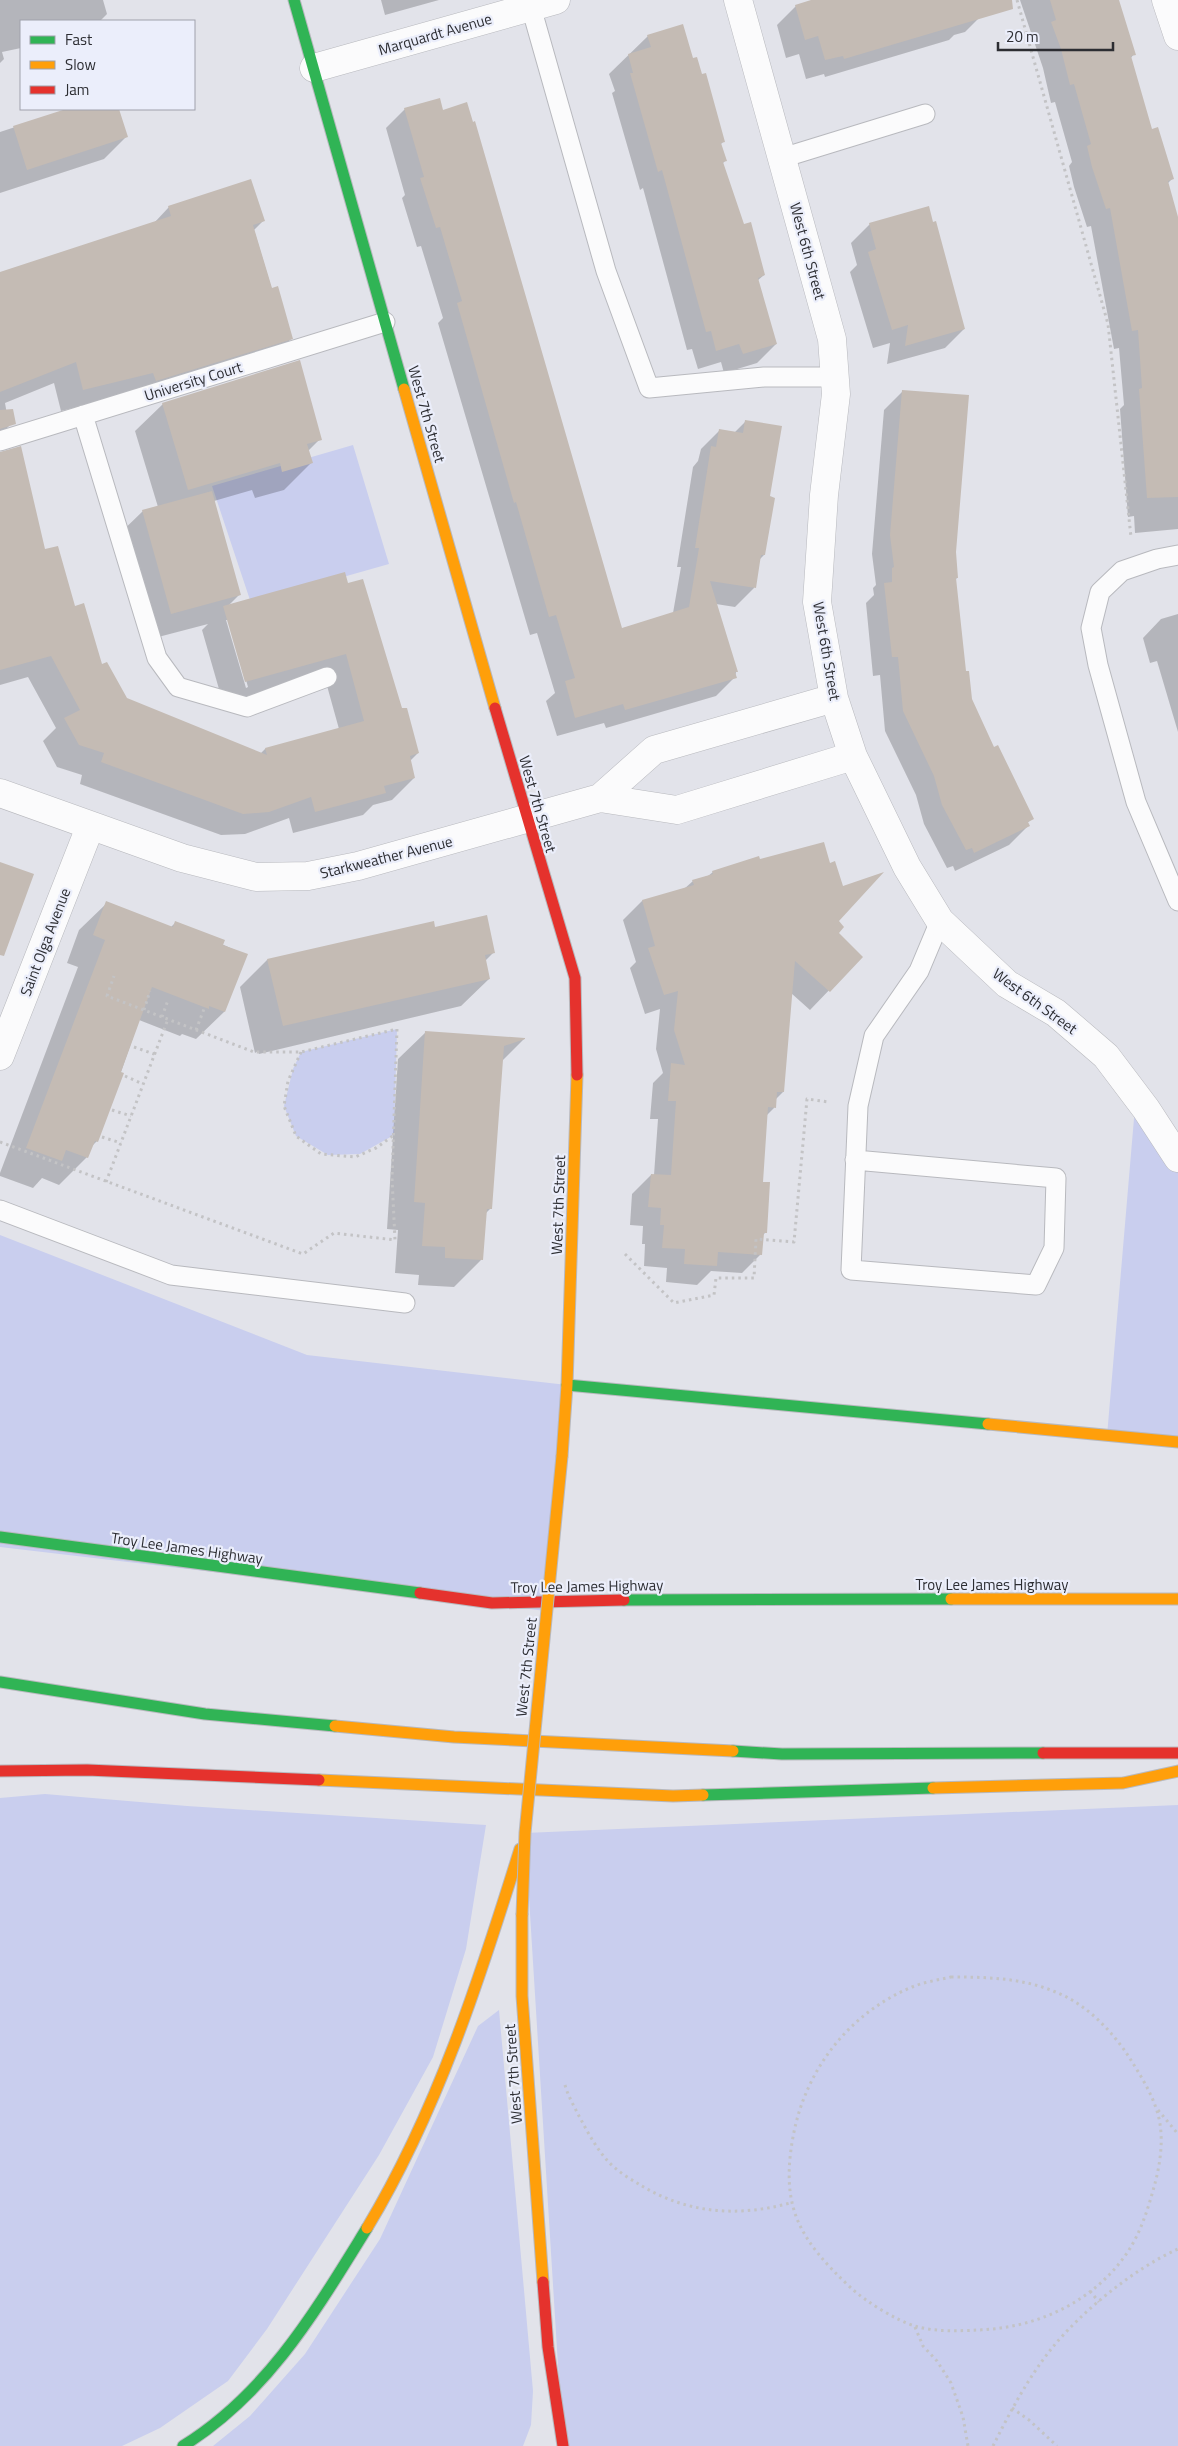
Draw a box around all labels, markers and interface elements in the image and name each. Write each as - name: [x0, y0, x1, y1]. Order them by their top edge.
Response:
- street label: Marquardt Avenue: [376, 7, 494, 61]
- legend: [20, 20, 195, 110]
- scale bar: [998, 20, 1113, 52]
- text: 20 m: [1006, 25, 1039, 48]
- text: Fast: [65, 28, 93, 51]
- text: Slow: [65, 53, 96, 76]
- text: Jam: [65, 78, 89, 101]
- street label: West 6th Street: [784, 200, 832, 303]
- street label: University Court: [141, 355, 245, 407]
- street label: West 7th Street: [402, 363, 452, 466]
- street label: West 6th Street: [807, 600, 847, 703]
- street label: West 7th Street: [513, 753, 563, 856]
- street label: Starkweather Avenue: [317, 829, 455, 885]
- street label: Saint Olga Avenue: [14, 885, 76, 999]
- street label: West 6th Street: [988, 962, 1083, 1040]
- street label: West 7th Street: [545, 1154, 571, 1255]
- street label: Troy Lee James Highway: [110, 1526, 264, 1570]
- street label: Troy Lee James Highway: [510, 1573, 664, 1599]
- street label: Troy Lee James Highway: [916, 1573, 1068, 1596]
- street label: West 7th Street: [509, 1615, 543, 1718]
- street label: West 7th Street: [498, 2023, 528, 2125]

